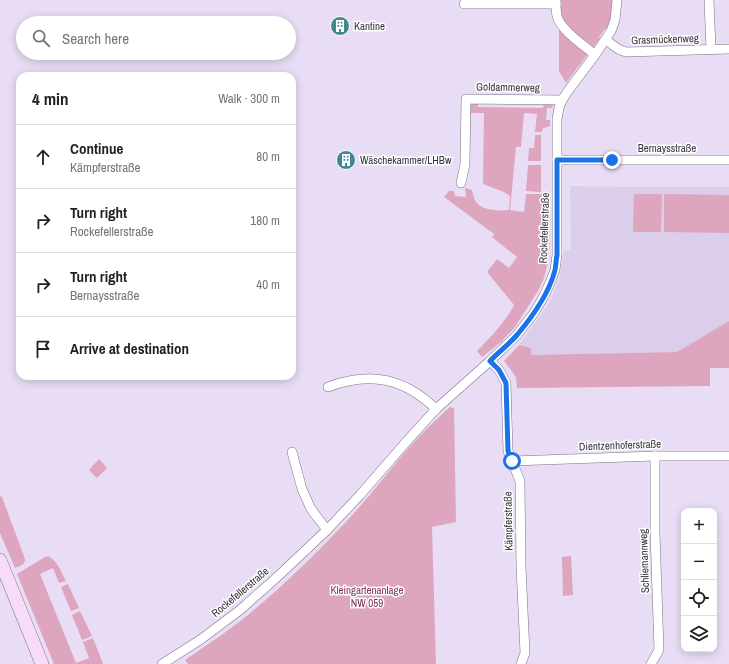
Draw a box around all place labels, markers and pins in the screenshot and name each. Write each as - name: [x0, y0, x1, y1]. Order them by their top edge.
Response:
- building icon: Kantine: [329, 15, 351, 37]
- place label: Kantine: [354, 19, 385, 33]
- building icon: Wäschekammer/LHBw: [335, 149, 357, 171]
- place label: Wäschekammer/LHBw: [360, 153, 452, 167]

